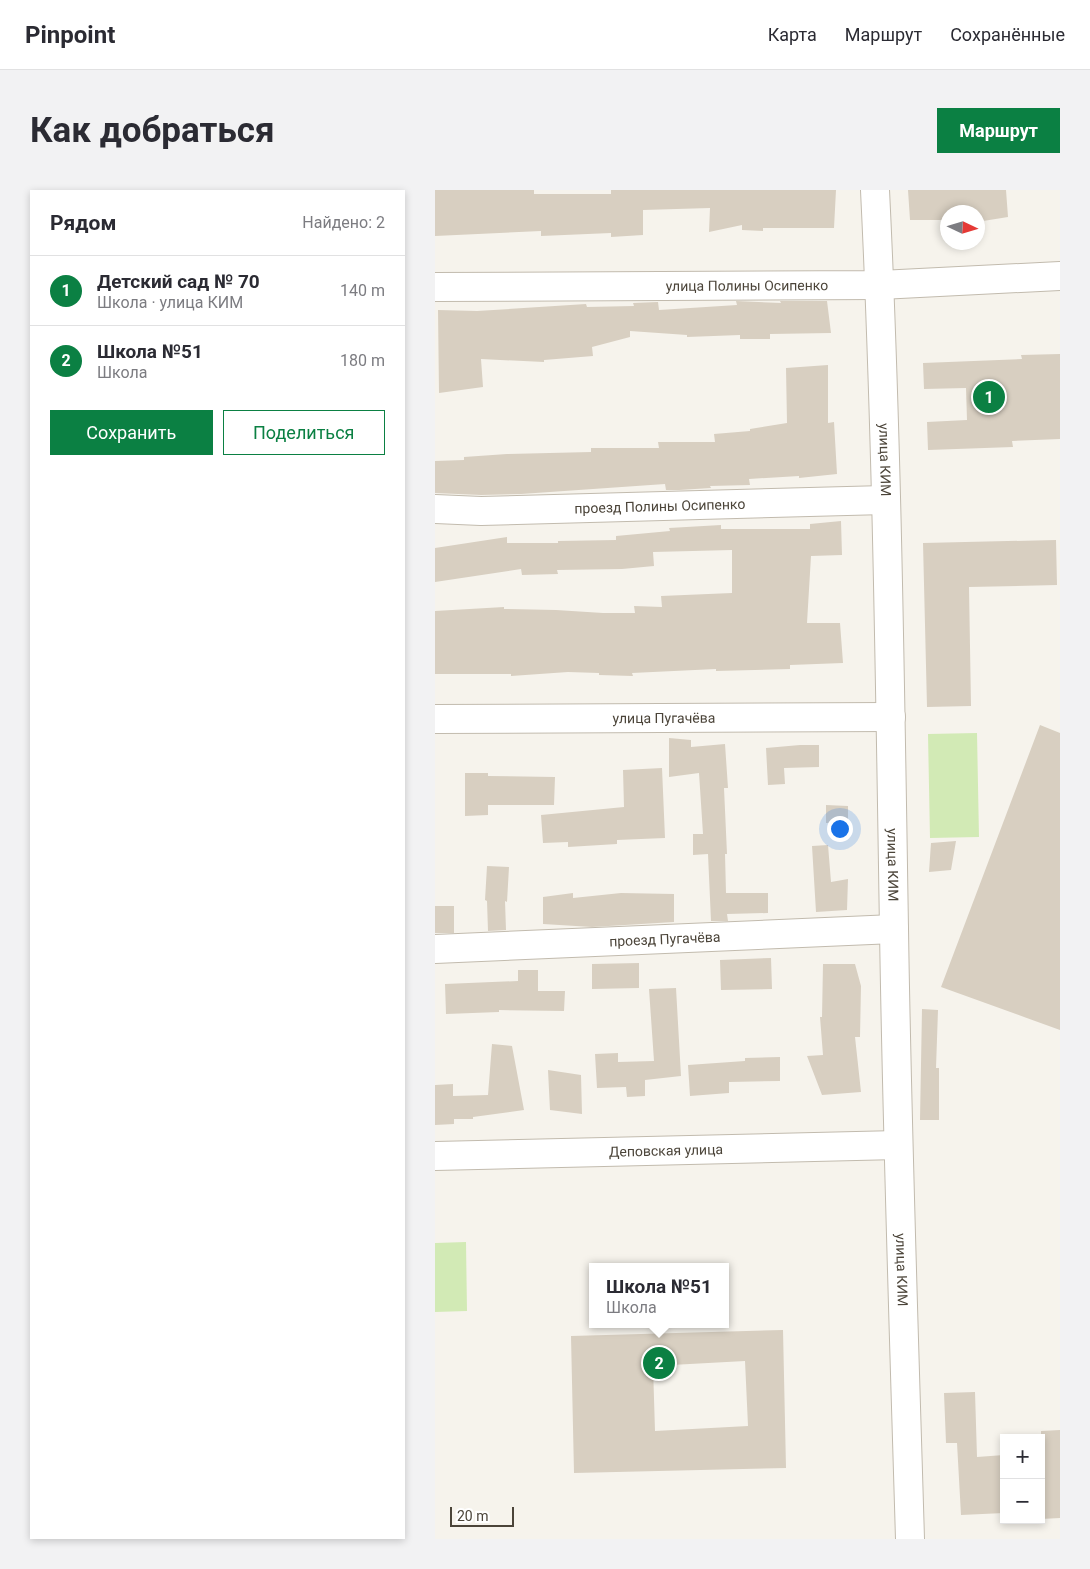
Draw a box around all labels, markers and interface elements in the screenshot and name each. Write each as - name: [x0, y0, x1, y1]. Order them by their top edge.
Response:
- text: Pinpoint: [25, 21, 115, 49]
- text: Карта: [768, 24, 817, 45]
- text: Маршрут: [845, 24, 922, 45]
- text: Сохранённые: [950, 24, 1065, 45]
- button: Маршрут: [937, 108, 1060, 153]
- text: Как добраться: [30, 110, 275, 151]
- north arrow: [940, 205, 985, 250]
- text: Рядом: [50, 211, 116, 235]
- text: Найдено: 2: [302, 213, 385, 232]
- text: Детский сад № 70: [97, 270, 260, 293]
- street label: улица Полины Осипенко: [666, 277, 828, 294]
- text: 1: [61, 281, 71, 300]
- text: 140 m: [340, 281, 385, 300]
- text: Школа · улица КИМ: [97, 293, 243, 312]
- text: Школа №51: [97, 340, 203, 363]
- text: 2: [61, 351, 71, 370]
- text: 180 m: [340, 351, 385, 370]
- text: Школа: [97, 363, 148, 382]
- pin: 1: [973, 378, 1005, 416]
- button: Сохранить: [50, 410, 213, 455]
- button: Поделиться: [223, 410, 385, 455]
- street label: улица КИМ: [876, 423, 894, 497]
- street label: проезд Полины Осипенко: [574, 496, 746, 516]
- street label: улица Пугачёва: [613, 710, 715, 726]
- your location: [827, 816, 853, 842]
- street label: улица КИМ: [884, 828, 902, 901]
- street label: проезд Пугачёва: [609, 929, 721, 949]
- street label: Деповская улица: [609, 1141, 723, 1160]
- street label: улица КИМ: [893, 1233, 911, 1306]
- popup: [589, 1263, 729, 1328]
- text: Школа №51: [606, 1275, 712, 1298]
- text: Школа: [606, 1298, 657, 1317]
- pin: 2: [643, 1344, 675, 1382]
- map controls: [1000, 1434, 1045, 1524]
- button: +: [1000, 1434, 1045, 1479]
- button: −: [1000, 1479, 1045, 1524]
- scale bar: [450, 1504, 514, 1527]
- text: 20 m: [457, 1508, 489, 1524]

